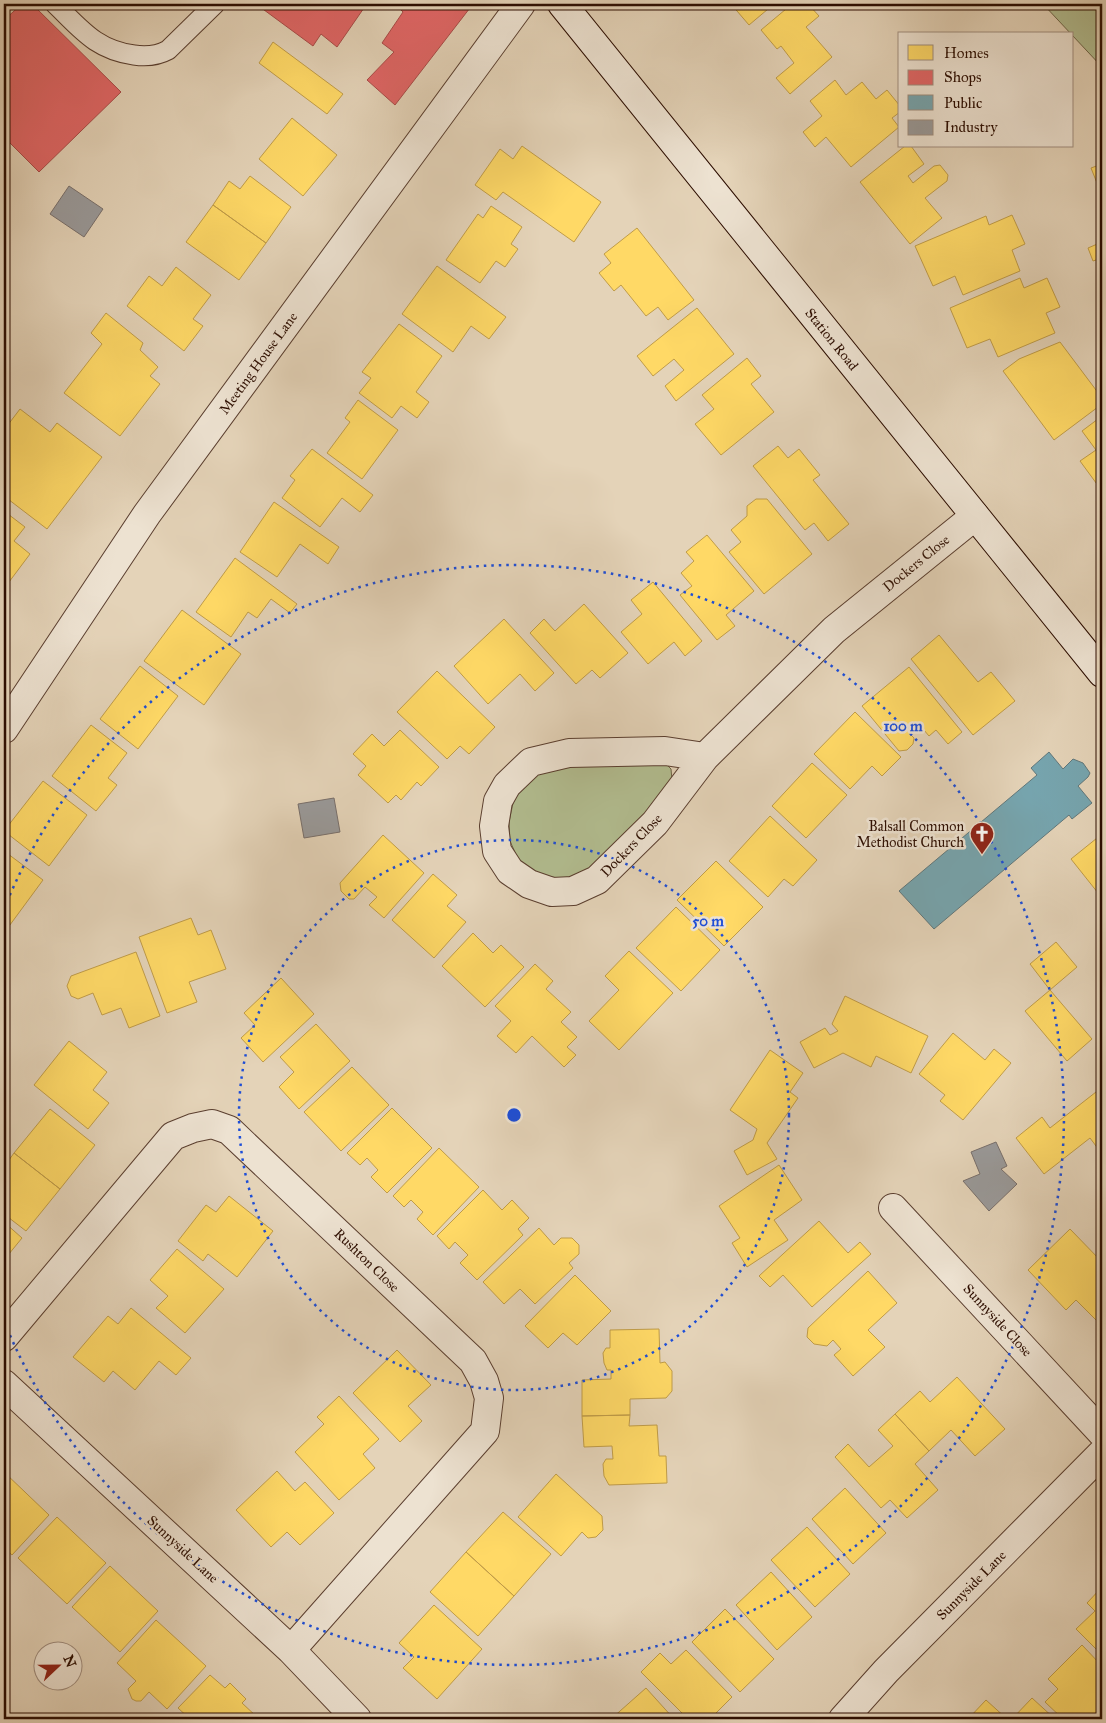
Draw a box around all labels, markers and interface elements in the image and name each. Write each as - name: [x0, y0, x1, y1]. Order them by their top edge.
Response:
- legend: [898, 32, 1074, 148]
- text: Homes: [944, 44, 989, 62]
- text: Shops: [944, 68, 982, 86]
- text: Public: [944, 94, 982, 112]
- text: Industry: [944, 118, 998, 136]
- street label: Station Road: [801, 305, 862, 374]
- street label: Meeting House Lane: [216, 309, 301, 418]
- street label: Dockers Close: [879, 531, 953, 596]
- text: 100 m: [883, 717, 923, 735]
- street label: Dockers Close: [597, 810, 666, 880]
- place label: Balsall Common Methodist Church: [856, 818, 964, 851]
- church icon: Balsall Common Methodist Church: [969, 821, 995, 855]
- text: 50 m: [692, 912, 724, 930]
- centre of rings: [505, 1106, 523, 1124]
- street label: Rushton Close: [331, 1225, 403, 1296]
- street label: Sunnyside Close: [960, 1280, 1036, 1360]
- street label: Sunnyside Lane: [143, 1512, 222, 1587]
- street label: Sunnyside Lane: [933, 1547, 1010, 1624]
- north arrow: [32, 1640, 82, 1690]
- text: N: [59, 1653, 80, 1670]

